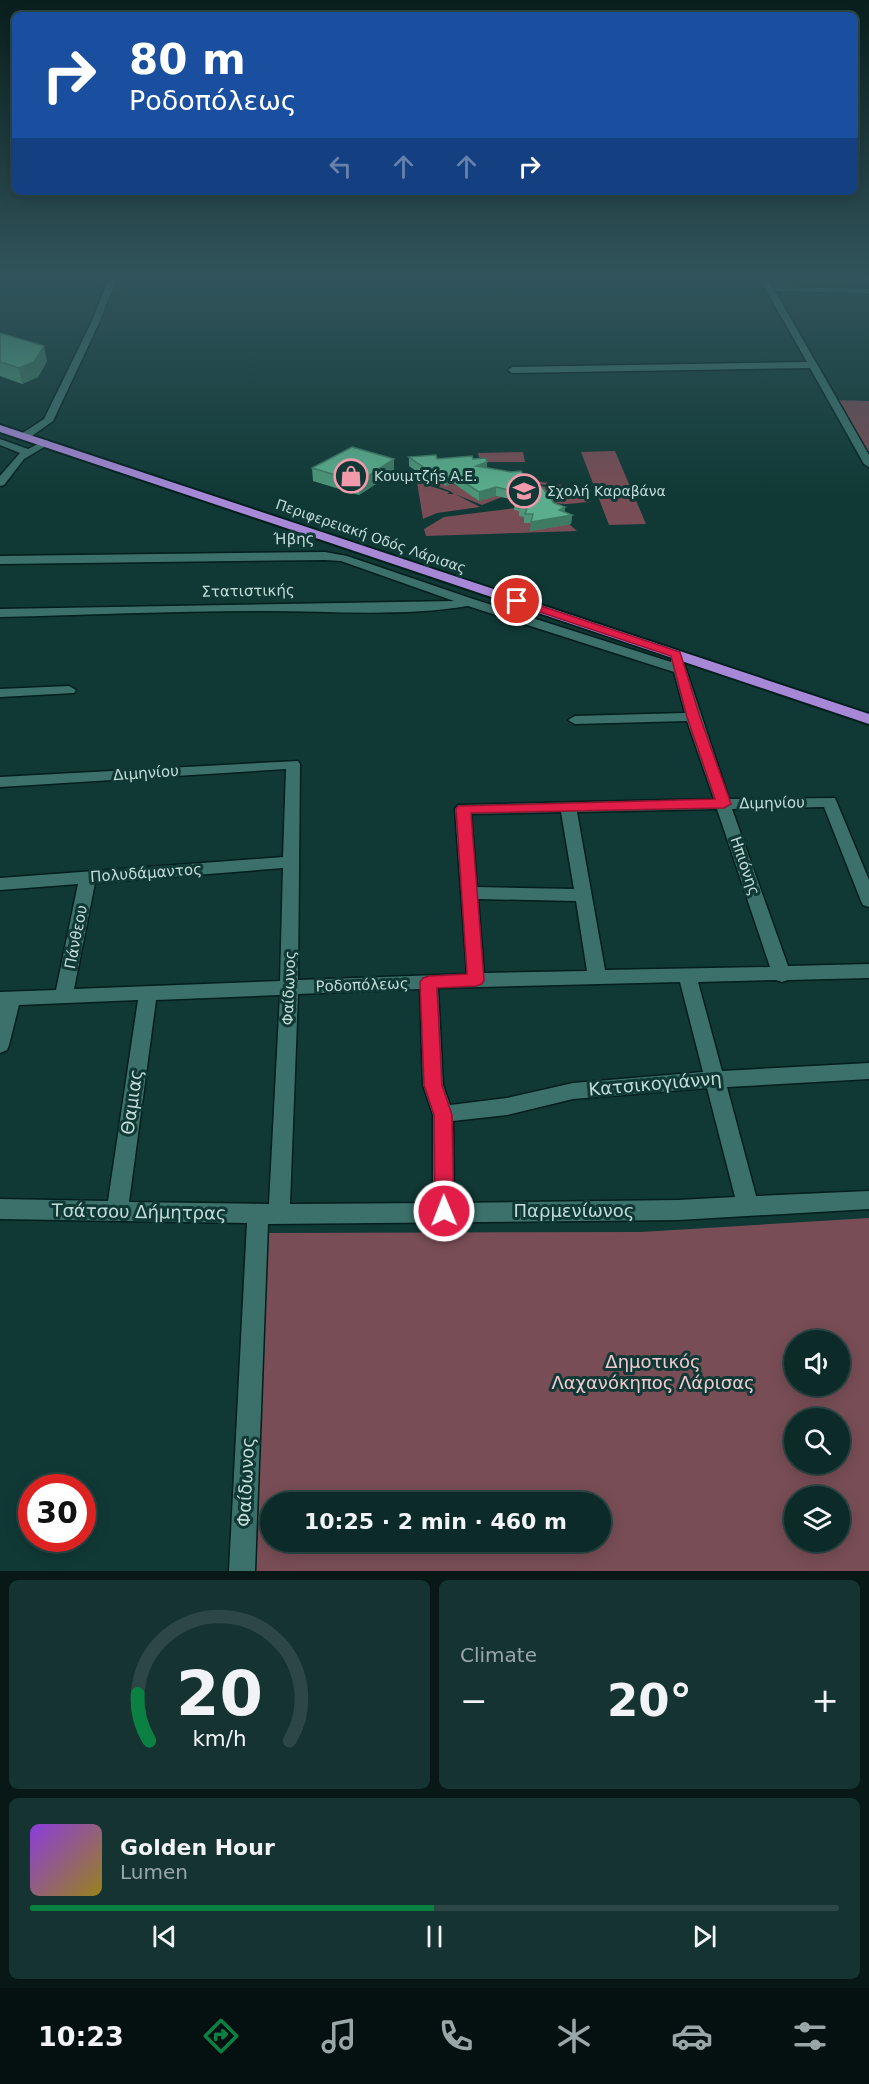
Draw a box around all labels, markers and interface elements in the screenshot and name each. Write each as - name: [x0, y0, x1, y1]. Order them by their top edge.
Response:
- text: 80 m: [129, 35, 246, 84]
- icon: right: [30, 36, 108, 114]
- text: Ροδοπόλεως: [129, 85, 297, 116]
- icon: left: [324, 150, 357, 183]
- icon: ahead: [387, 150, 420, 183]
- icon: ahead: [450, 150, 483, 183]
- icon: right: [513, 150, 546, 183]
- shop icon: Κουιμτζήs Α.Ε.: [333, 458, 369, 494]
- place label: Κουιμτζήs Α.Ε.: [374, 468, 477, 484]
- school or university icon: Σχολή Καραβάνα: [506, 473, 542, 509]
- place label: Σχολή Καραβάνα: [547, 483, 666, 499]
- street label: Περιφερειακή Οδός Λάρισας: [274, 496, 468, 576]
- street label: Ήβης: [272, 530, 315, 548]
- pin: [491, 575, 542, 626]
- street label: Στατιστικής: [201, 581, 295, 601]
- icon: arrive: [500, 584, 533, 617]
- street label: Διμηνίου: [113, 762, 179, 784]
- street label: Διμηνίου: [739, 793, 805, 813]
- street label: Ηπιόνης: [727, 834, 763, 898]
- street label: Πολυδάμαντος: [90, 860, 202, 886]
- street label: Πάνθεου: [61, 904, 91, 970]
- street label: Φαίδωνος: [279, 950, 299, 1026]
- street label: Ροδοπόλεως: [315, 974, 409, 996]
- street label: Κατσικογιάννη: [587, 1067, 722, 1100]
- street label: Θαμιας: [117, 1068, 146, 1136]
- position arrow: [412, 1179, 476, 1243]
- street label: Τσάτσου Δήμητρας: [50, 1199, 227, 1224]
- street label: Παρμενίωνος: [514, 1200, 634, 1221]
- map controls: [784, 1330, 850, 1552]
- button: sound: [784, 1330, 850, 1396]
- park label: Δημοτικός Λαχανόκηπος Λάρισας: [551, 1351, 755, 1393]
- button: search: [784, 1408, 850, 1474]
- street label: Φαίδωνος: [233, 1437, 258, 1527]
- speed limit sign: 30: [18, 1474, 96, 1552]
- button: layers: [784, 1486, 850, 1552]
- text: 10:25 · 2 min · 460 m: [304, 1509, 567, 1534]
- text: Climate: [460, 1643, 537, 1667]
- text: 20: [176, 1657, 263, 1730]
- text: 20°: [607, 1674, 692, 1727]
- text: −: [460, 1681, 488, 1720]
- text: +: [811, 1681, 839, 1720]
- text: km/h: [192, 1727, 247, 1752]
- text: Golden Hour: [120, 1835, 275, 1860]
- text: Lumen: [120, 1860, 188, 1884]
- icon: previous: [148, 1920, 181, 1953]
- icon: pause: [418, 1920, 451, 1953]
- icon: next: [688, 1920, 721, 1953]
- icon: directions: [200, 2015, 242, 2057]
- icon: music: [318, 2015, 360, 2057]
- icon: phone: [435, 2015, 477, 2057]
- icon: climate: [553, 2015, 595, 2057]
- icon: car: [671, 2015, 713, 2057]
- icon: filters: [789, 2015, 831, 2057]
- text: 10:23: [38, 2021, 124, 2052]

